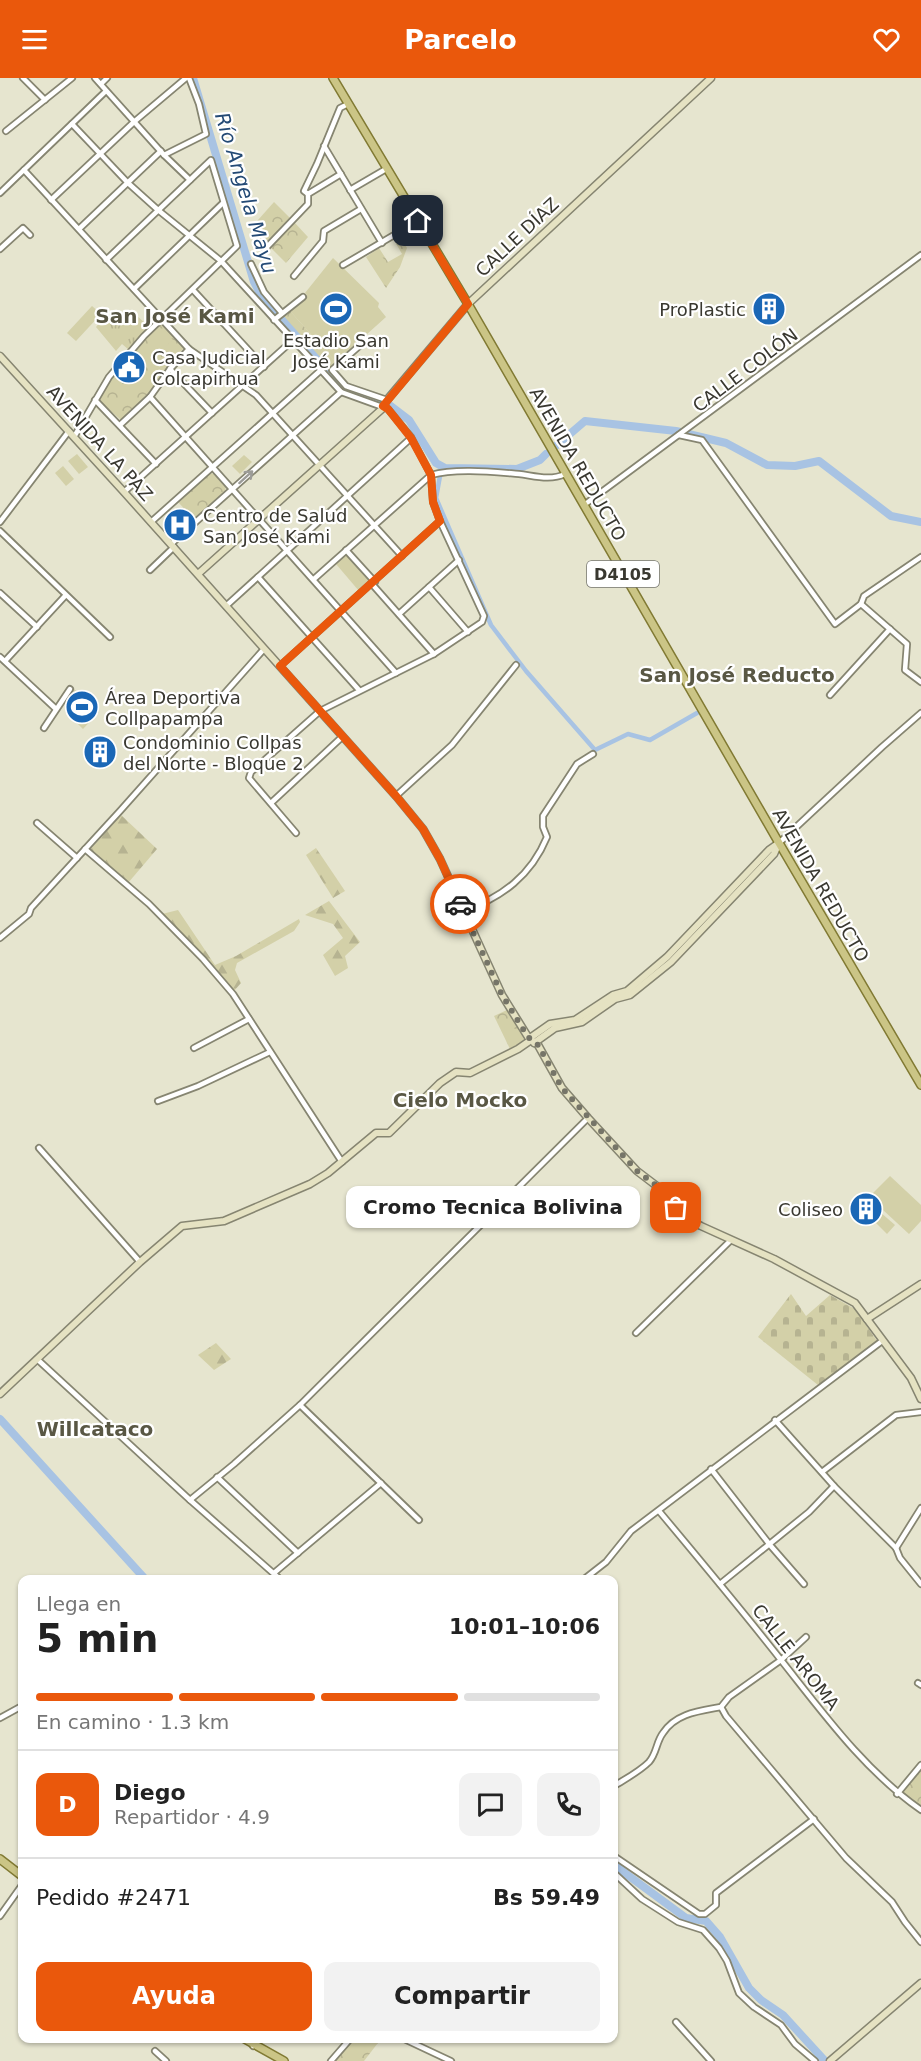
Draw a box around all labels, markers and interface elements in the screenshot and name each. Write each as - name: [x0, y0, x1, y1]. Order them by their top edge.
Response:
- icon: menu: [18, 23, 51, 56]
- icon: heart: [870, 23, 903, 56]
- text: Parcelo: [404, 24, 517, 55]
- water label: Río Angela Mayu: [210, 109, 282, 277]
- street label: CALLE DÍAZ: [471, 193, 563, 281]
- pin: [392, 195, 443, 246]
- icon: home: [401, 204, 434, 237]
- sports icon: Estadio San José Kami: [318, 291, 354, 327]
- building icon: ProPlastic: [751, 291, 787, 327]
- place label: ProPlastic: [659, 299, 746, 320]
- district label: San José Kami: [95, 304, 255, 328]
- street label: CALLE COLÓN: [688, 324, 802, 416]
- place label: Estadio San José Kami: [283, 330, 389, 372]
- place label: Casa Judicial Colcapirhua: [152, 347, 266, 389]
- public building icon: Casa Judicial Colcapirhua: [111, 349, 147, 385]
- street label: AVENIDA LA PAZ: [43, 381, 157, 505]
- street label: AVENIDA REDUCTO: [525, 383, 631, 545]
- one-way arrow: [238, 470, 253, 484]
- place label: Centro de Salud San José Kami: [203, 505, 347, 547]
- hospital icon: Centro de Salud San José Kami: [162, 507, 198, 543]
- road number: D4105: [587, 561, 659, 587]
- district label: San José Reducto: [639, 663, 835, 687]
- place label: Área Deportiva Collpapampa: [105, 687, 241, 729]
- sports icon: Área Deportiva Collpapampa: [64, 689, 100, 725]
- place label: Condominio Collpas del Norte - Bloque 2: [123, 732, 304, 774]
- building icon: Condominio Collpas del Norte - Bloque 2: [82, 734, 118, 770]
- street label: AVENIDA REDUCTO: [768, 804, 874, 966]
- courier: [430, 874, 490, 934]
- icon: car: [444, 888, 477, 921]
- district label: Cielo Mocko: [393, 1088, 527, 1112]
- pin: [650, 1182, 701, 1233]
- callout: Cromo Tecnica Bolivina: [346, 1187, 640, 1229]
- icon: bag: [659, 1191, 692, 1224]
- building icon: Coliseo: [848, 1191, 884, 1227]
- text: Cromo Tecnica Bolivina: [363, 1195, 623, 1219]
- place label: Coliseo: [778, 1199, 843, 1220]
- district label: Willcataco: [37, 1417, 153, 1441]
- text: Llega en: [36, 1592, 121, 1616]
- street label: CALLE AROMA: [748, 1600, 844, 1715]
- text: 10:01–10:06: [449, 1614, 600, 1639]
- text: 5 min: [36, 1616, 158, 1661]
- text: En camino · 1.3 km: [36, 1710, 229, 1734]
- button: chat: [459, 1773, 522, 1836]
- button: phone: [537, 1773, 600, 1836]
- text: Diego: [114, 1780, 186, 1805]
- text: D: [58, 1792, 77, 1817]
- text: Repartidor · 4.9: [114, 1805, 270, 1829]
- text: Pedido #2471: [36, 1885, 191, 1910]
- text: Bs 59.49: [493, 1885, 600, 1910]
- button: Ayuda: [36, 1962, 312, 2031]
- button: Compartir: [324, 1962, 600, 2031]

